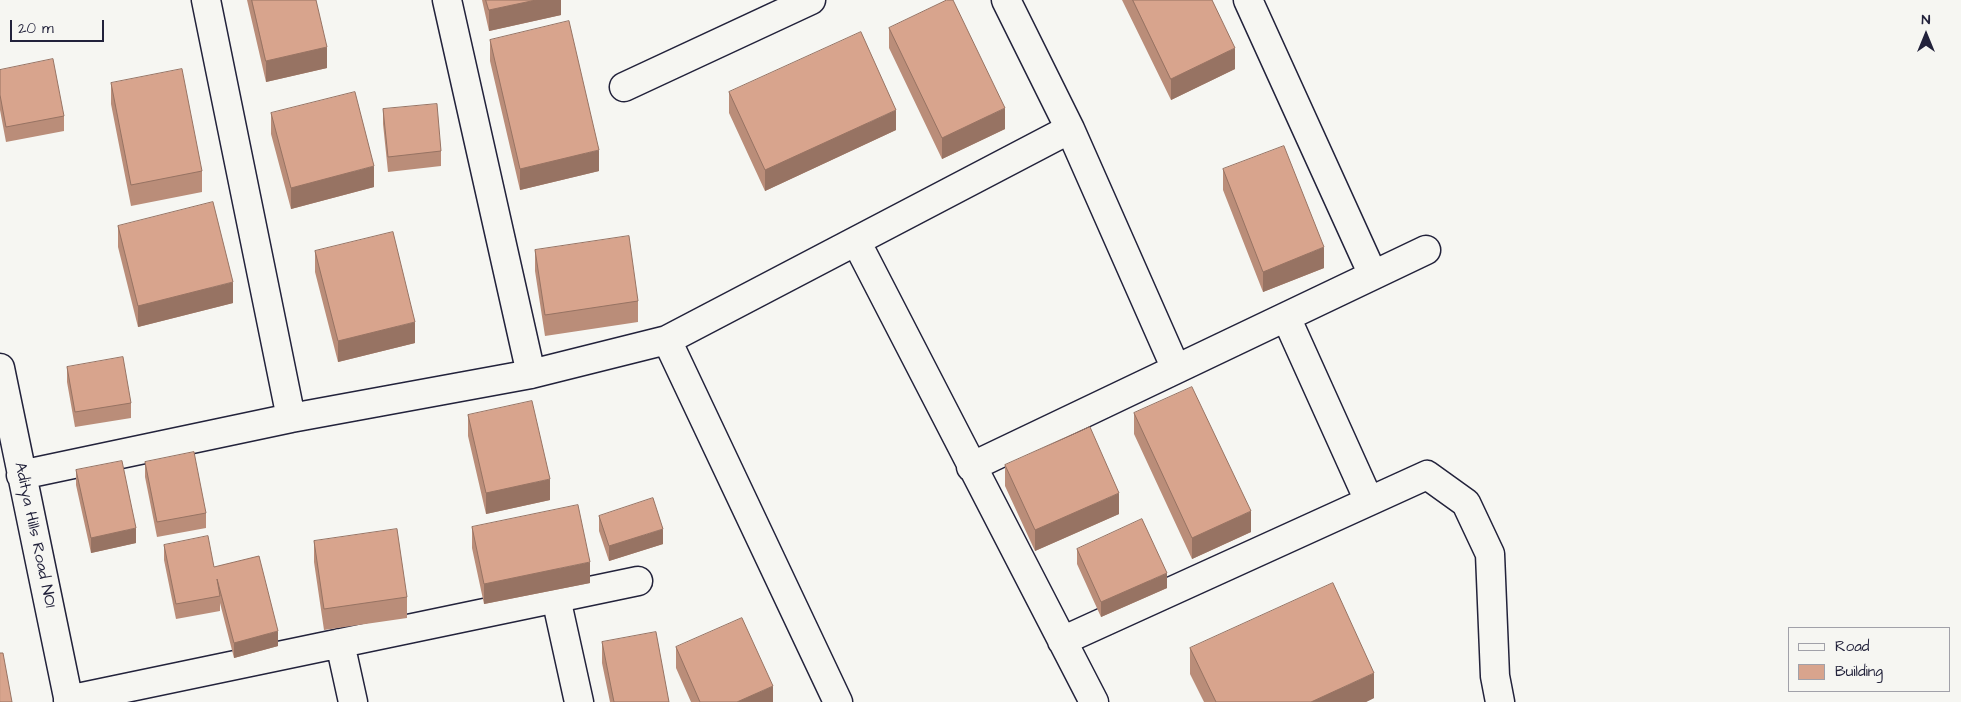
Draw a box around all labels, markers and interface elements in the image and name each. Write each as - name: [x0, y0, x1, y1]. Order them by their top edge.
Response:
- scale bar: [12, 10, 106, 42]
- north arrow: [1901, 10, 1951, 60]
- text: N: [1922, 10, 1930, 30]
- text: 20 m: [18, 18, 54, 39]
- street label: Aditya Hills Road NO1: [9, 461, 59, 609]
- legend: [1788, 627, 1951, 692]
- text: Road: [1835, 636, 1869, 657]
- text: Building: [1835, 661, 1883, 682]

